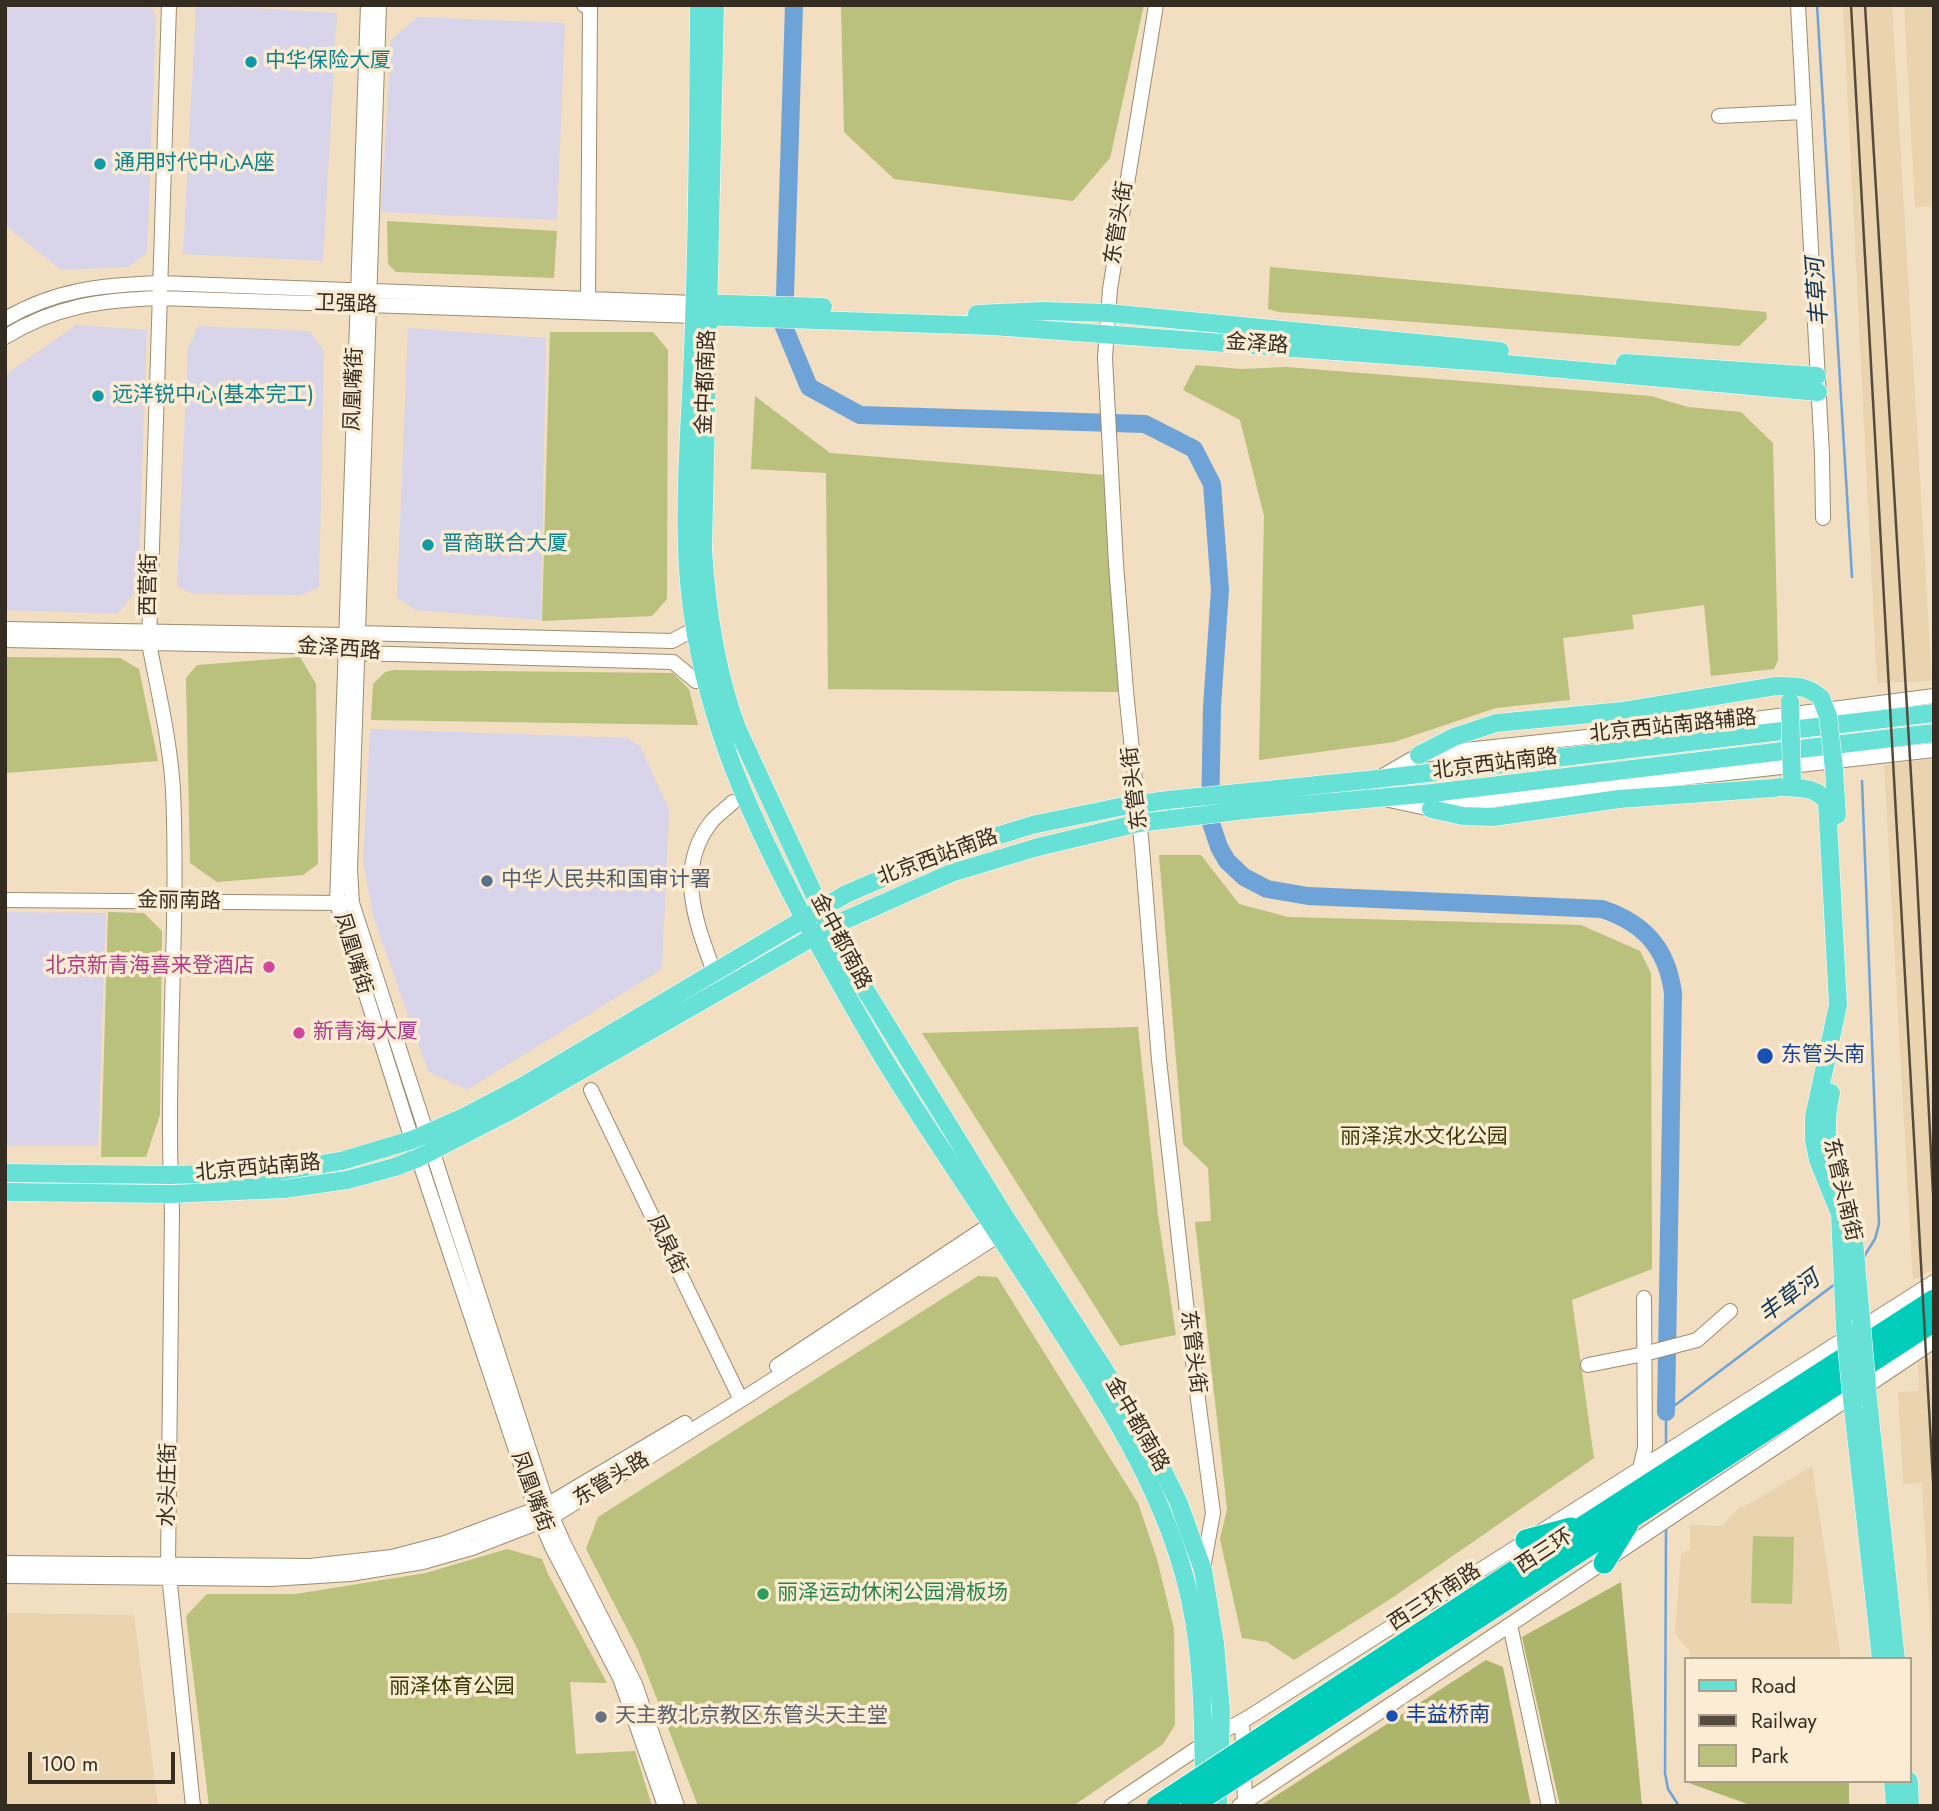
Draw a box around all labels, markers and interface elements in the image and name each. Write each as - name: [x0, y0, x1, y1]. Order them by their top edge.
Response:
- place label: 中华保险大厦: [265, 49, 391, 75]
- marker: 中华保险大厦: [243, 54, 259, 70]
- place label: 通用时代中心A座: [114, 151, 275, 177]
- marker: 通用时代中心A座: [92, 156, 108, 172]
- street label: 东管头街: [1101, 180, 1139, 266]
- water label: 丰草河: [1803, 257, 1835, 327]
- street label: 卫强路: [314, 291, 378, 319]
- street label: 金中都南路: [693, 329, 721, 435]
- street label: 金泽路: [1225, 330, 1289, 360]
- street label: 凤凰嘴街: [341, 347, 369, 431]
- place label: 远洋锐中心(基本完工): [112, 383, 314, 409]
- marker: 远洋锐中心(基本完工): [90, 388, 106, 404]
- place label: 晋商联合大厦: [442, 532, 568, 558]
- marker: 晋商联合大厦: [420, 537, 436, 553]
- street label: 西营街: [137, 553, 163, 617]
- street label: 金泽西路: [296, 635, 382, 665]
- street label: 北京西站南路辅路: [1588, 706, 1758, 748]
- street label: 东管头街: [1118, 745, 1154, 831]
- street label: 北京西站南路: [1431, 745, 1559, 785]
- street label: 北京西站南路: [874, 825, 1002, 891]
- place label: 中华人民共和国审计署: [501, 868, 711, 894]
- marker: 中华人民共和国审计署: [479, 873, 495, 889]
- street label: 金丽南路: [137, 889, 221, 915]
- street label: 金中都南路: [804, 890, 876, 994]
- street label: 凤凰嘴街: [328, 910, 376, 998]
- place label: 北京新青海喜来登酒店: [45, 954, 255, 980]
- marker: 北京新青海喜来登酒店: [261, 959, 277, 975]
- place label: 新青海大厦: [313, 1020, 418, 1046]
- marker: 新青海大厦: [291, 1025, 307, 1041]
- place label: 东管头南: [1781, 1043, 1865, 1069]
- marker: 东管头南: [1755, 1046, 1775, 1066]
- park label: 丽泽滨水文化公园: [1340, 1125, 1508, 1151]
- street label: 东管头南街: [1817, 1136, 1865, 1244]
- street label: 北京西站南路: [194, 1151, 322, 1187]
- street label: 凤泉街: [641, 1211, 691, 1279]
- water label: 丰草河: [1754, 1266, 1826, 1330]
- street label: 东管头街: [1174, 1309, 1210, 1395]
- street label: 金中都南路: [1099, 1373, 1173, 1477]
- street label: 水头庄街: [156, 1443, 182, 1527]
- street label: 凤凰嘴街: [505, 1448, 557, 1536]
- street label: 东管头路: [570, 1448, 654, 1512]
- street label: 西三环: [1512, 1524, 1578, 1580]
- street label: 西三环南路: [1384, 1559, 1486, 1637]
- place label: 丽泽运动休闲公园滑板场: [777, 1581, 1008, 1607]
- marker: 丽泽运动休闲公园滑板场: [755, 1586, 771, 1602]
- legend: [1684, 1657, 1911, 1783]
- text: Road: [1751, 1671, 1796, 1701]
- park label: 丽泽体育公园: [389, 1675, 515, 1701]
- place label: 丰益桥南: [1406, 1703, 1490, 1729]
- place label: 天主教北京教区东管头天主堂: [615, 1704, 888, 1730]
- text: Railway: [1751, 1706, 1817, 1736]
- marker: 丰益桥南: [1384, 1708, 1400, 1724]
- marker: 天主教北京教区东管头天主堂: [593, 1709, 609, 1725]
- scale bar: [32, 1738, 178, 1782]
- text: Park: [1751, 1741, 1788, 1771]
- text: 100 m: [41, 1749, 98, 1779]

